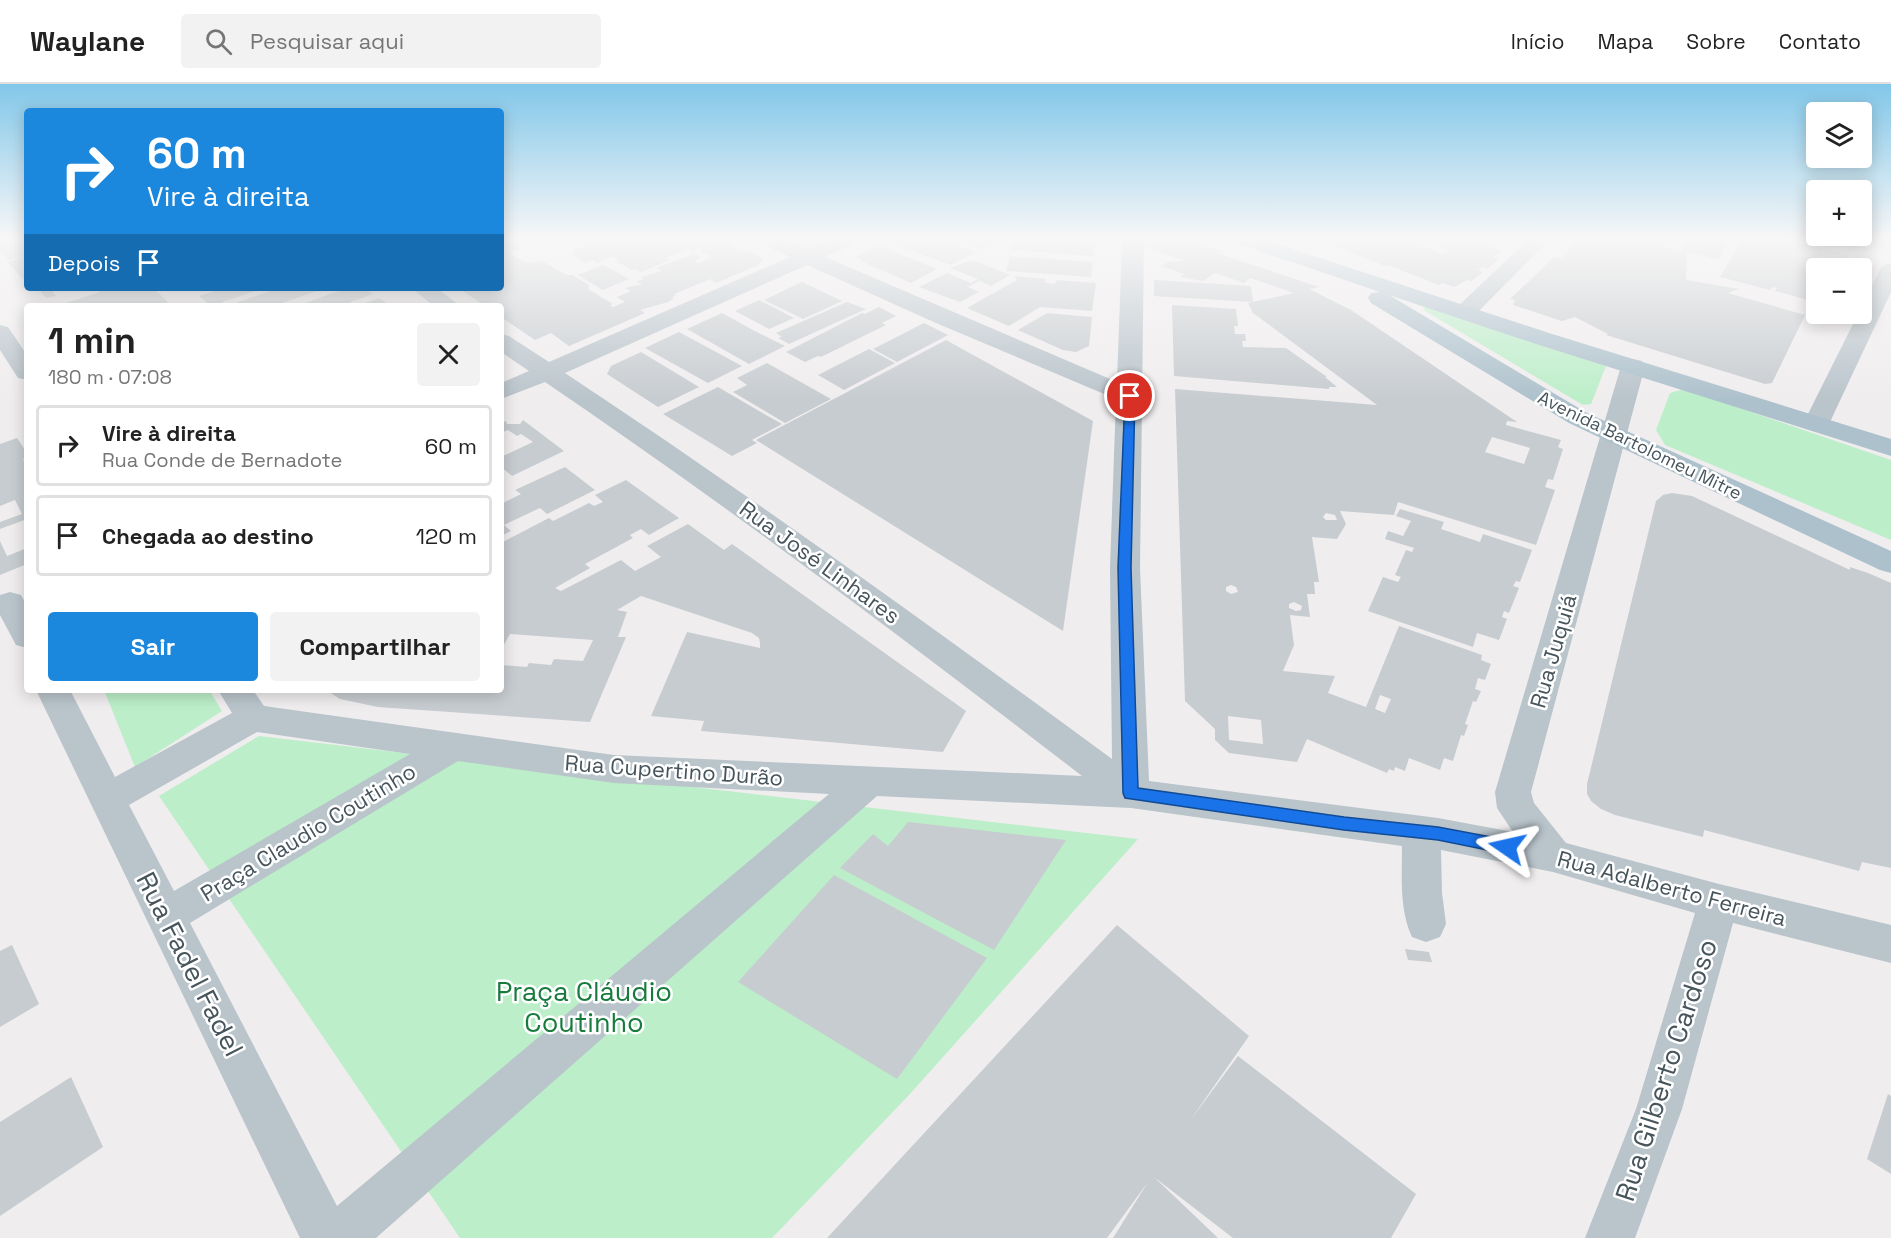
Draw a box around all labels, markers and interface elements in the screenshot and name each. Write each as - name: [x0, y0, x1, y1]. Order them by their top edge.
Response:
- search box: [181, 14, 601, 68]
- text: Waylane: [30, 23, 145, 59]
- icon: search: [202, 25, 235, 58]
- text: Pesquisar aqui: [250, 27, 404, 55]
- text: Início: [1511, 28, 1564, 55]
- text: Mapa: [1597, 28, 1653, 55]
- text: Sobre: [1686, 28, 1746, 55]
- text: Contato: [1779, 28, 1861, 55]
- map controls: [1806, 102, 1872, 324]
- button: layers: [1806, 102, 1872, 168]
- text: 60 m: [147, 127, 247, 180]
- icon: right: [48, 132, 126, 210]
- text: Vire à direita: [147, 179, 310, 214]
- button: +: [1806, 180, 1872, 246]
- icon: arrive: [132, 246, 165, 279]
- text: Depois: [48, 249, 120, 277]
- button: −: [1806, 258, 1872, 324]
- text: 1 min: [48, 318, 136, 364]
- button: close: [417, 323, 480, 386]
- text: 180 m · 07:08: [48, 364, 172, 390]
- pin: [1104, 370, 1155, 421]
- icon: arrive: [1113, 379, 1146, 412]
- street label: Avenida Bartolomeu Mitre: [1534, 386, 1746, 504]
- text: Vire à direita: [102, 419, 236, 447]
- icon: right: [51, 429, 84, 462]
- text: 60 m: [425, 432, 477, 460]
- text: Rua Conde de Bernadote: [102, 447, 342, 473]
- street label: Rua José Linhares: [734, 494, 906, 630]
- icon: arrive: [51, 519, 84, 552]
- text: Chegada ao destino: [102, 522, 314, 550]
- text: 120 m: [416, 522, 477, 550]
- street label: Rua Juquiá: [1523, 590, 1583, 711]
- button: Sair: [48, 612, 258, 681]
- button: Compartilhar: [270, 612, 480, 681]
- street label: Rua Cupertino Durão: [564, 748, 784, 792]
- street label: Praça Claudio Coutinho: [195, 757, 421, 907]
- position arrow: [1475, 815, 1539, 879]
- street label: Rua Adalberto Ferreira: [1554, 844, 1790, 932]
- street label: Rua Fadel Fadel: [129, 866, 251, 1062]
- street label: Rua Gilberto Cardoso: [1607, 934, 1725, 1206]
- park label: Praça Cláudio Coutinho: [496, 974, 672, 1040]

